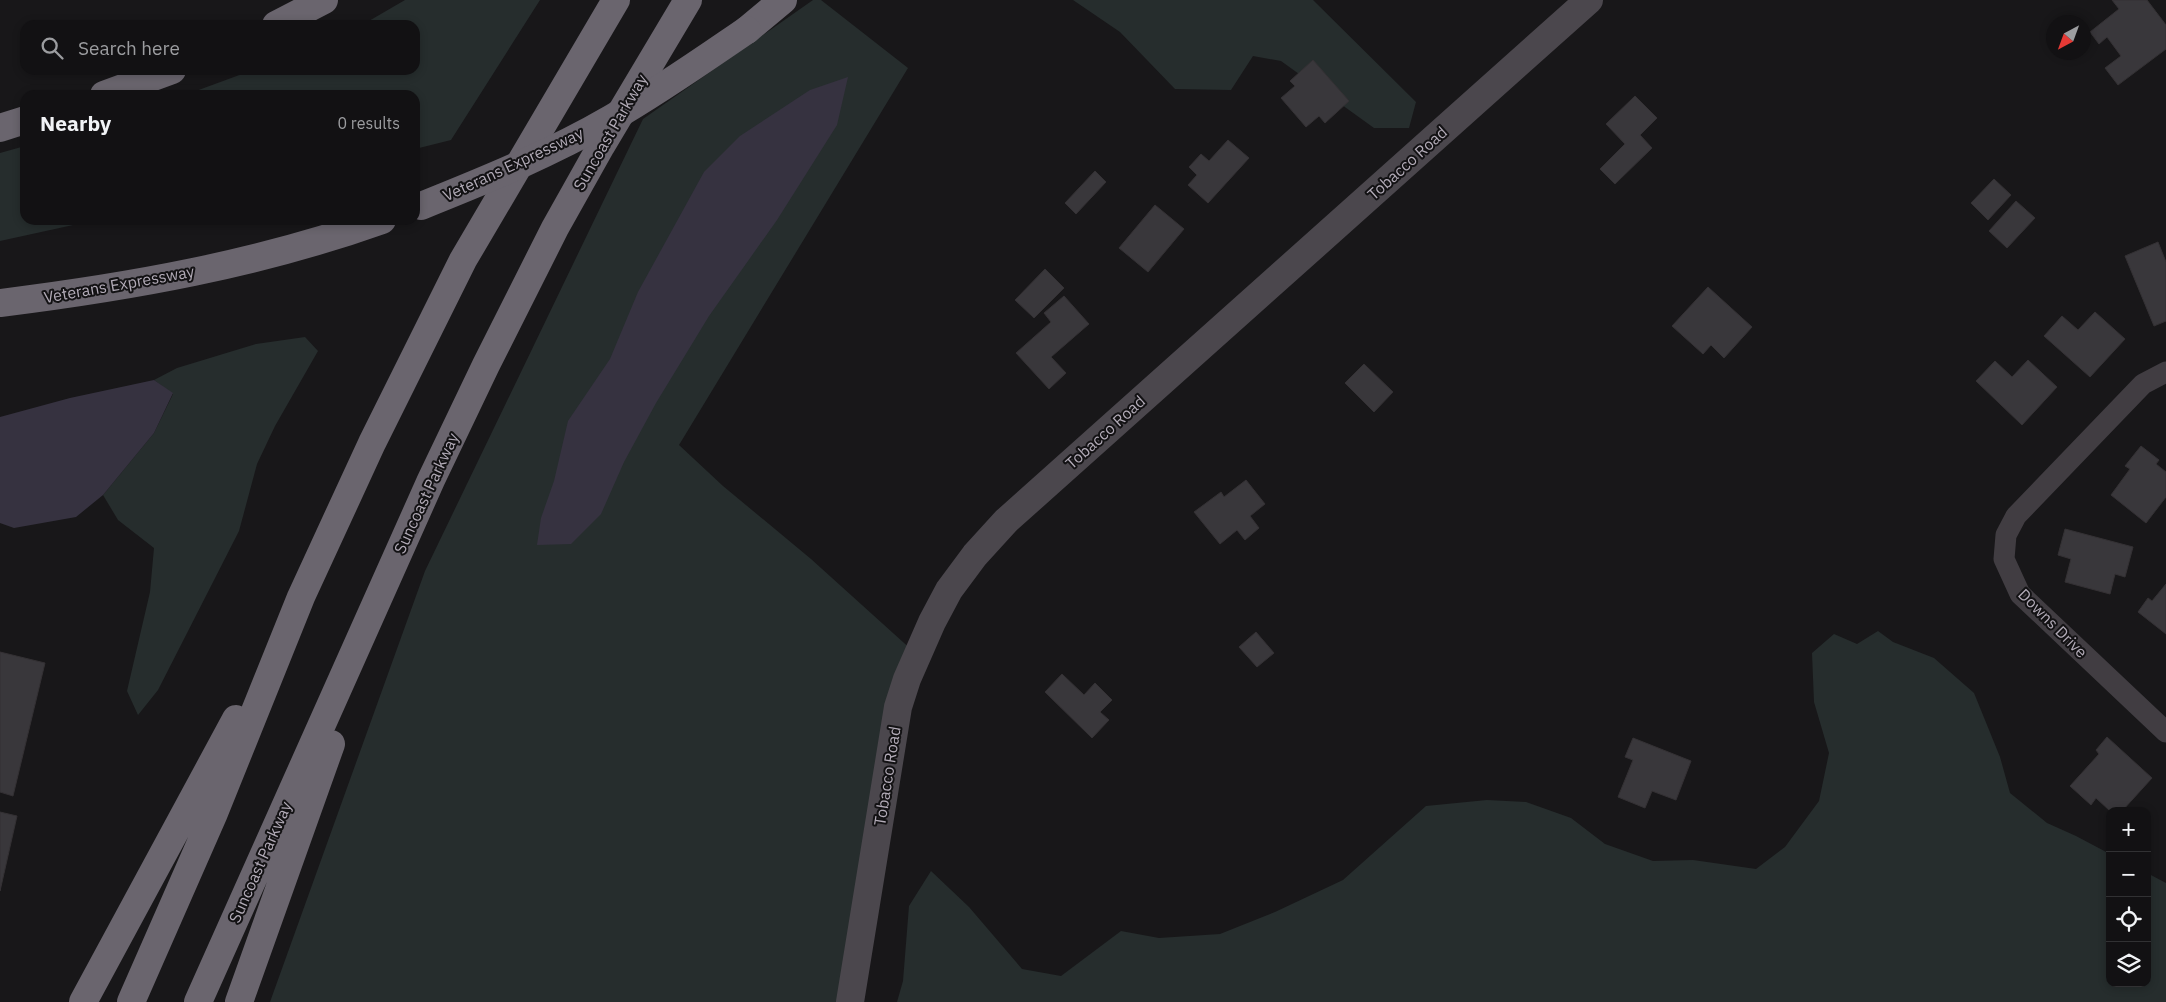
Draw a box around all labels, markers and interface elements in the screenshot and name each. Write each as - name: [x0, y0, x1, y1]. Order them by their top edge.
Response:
- north arrow: [2046, 15, 2091, 60]
- search box: [20, 20, 420, 75]
- icon: search: [38, 34, 66, 62]
- text: Search here: [78, 36, 180, 60]
- street label: Suncoast Parkway: [569, 70, 651, 194]
- text: Nearby: [40, 109, 111, 137]
- text: 0 results: [337, 113, 400, 133]
- street label: Tobacco Road: [1363, 122, 1451, 204]
- street label: Veterans Expressway: [440, 123, 586, 205]
- street label: Veterans Expressway: [42, 261, 196, 307]
- street label: Tobacco Road: [1061, 391, 1149, 473]
- street label: Suncoast Parkway: [389, 429, 463, 557]
- street label: Downs Drive: [2014, 584, 2092, 662]
- street label: Tobacco Road: [869, 725, 905, 827]
- street label: Suncoast Parkway: [224, 798, 296, 926]
- map controls: [2106, 807, 2151, 987]
- button: +: [2106, 807, 2151, 852]
- button: −: [2106, 852, 2151, 897]
- button: locate: [2106, 897, 2151, 942]
- button: layers: [2106, 942, 2151, 987]

